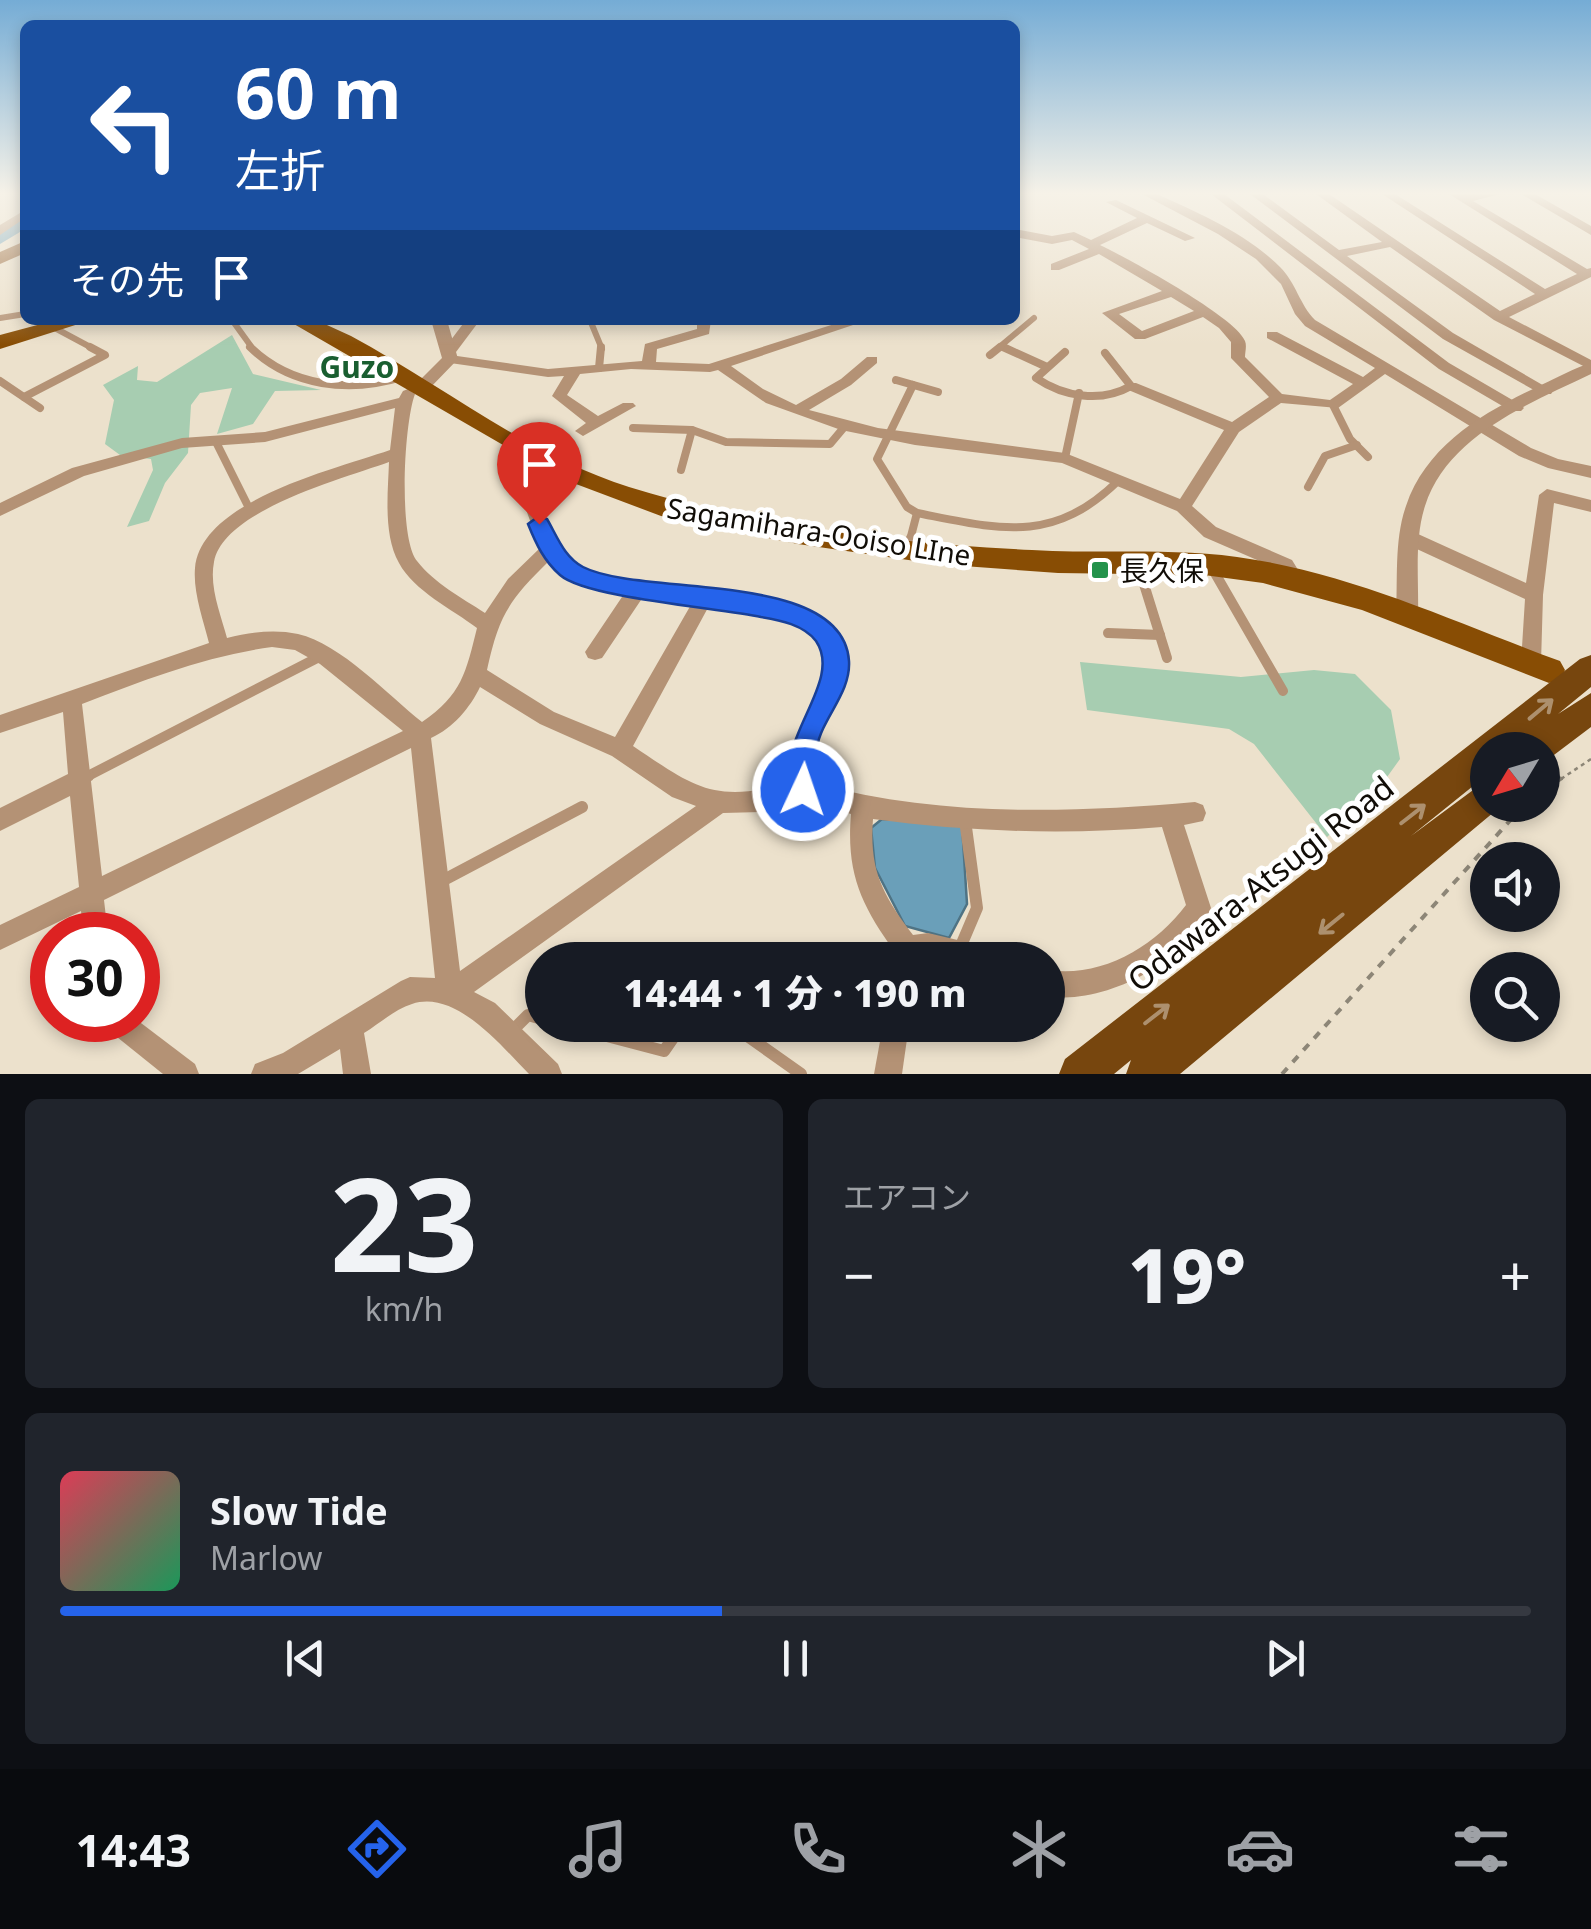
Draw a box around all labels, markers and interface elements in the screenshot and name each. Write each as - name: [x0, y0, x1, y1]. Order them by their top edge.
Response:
- text: 60 m: [235, 44, 402, 140]
- icon: left: [70, 60, 200, 190]
- text: 左折: [235, 139, 325, 200]
- icon: arrive: [204, 250, 259, 305]
- text: その先: [70, 253, 184, 305]
- district label: Guzo: [320, 346, 394, 387]
- pin: [497, 422, 582, 525]
- icon: arrive: [512, 437, 567, 492]
- street label: Sagamihara-Ooiso LIne: [664, 488, 974, 574]
- place label: 長久保: [1120, 551, 1204, 589]
- marker: 長久保: [1089, 559, 1111, 581]
- one-way arrow: [1528, 698, 1554, 720]
- north arrow: [1470, 732, 1560, 822]
- map controls: [1470, 732, 1560, 1042]
- position arrow: [751, 738, 855, 842]
- street label: Odawara-Atsugi Road: [1118, 765, 1402, 1001]
- one-way arrow: [1399, 803, 1426, 824]
- button: sound: [1470, 842, 1560, 932]
- speed limit sign: 30: [30, 912, 160, 1042]
- one-way arrow: [1318, 913, 1344, 935]
- button: search: [1470, 952, 1560, 1042]
- text: 14:44 · 1 分 · 190 m: [624, 966, 966, 1018]
- one-way arrow: [1143, 1004, 1170, 1025]
- text: 23: [330, 1133, 478, 1310]
- text: エアコン: [843, 1175, 971, 1218]
- text: 19°: [1128, 1223, 1246, 1325]
- text: −: [843, 1237, 874, 1312]
- text: +: [1500, 1237, 1531, 1312]
- text: km/h: [365, 1287, 443, 1330]
- text: Slow Tide: [210, 1484, 388, 1536]
- text: Marlow: [210, 1536, 322, 1579]
- icon: previous: [278, 1631, 333, 1686]
- icon: pause: [768, 1631, 823, 1686]
- icon: next: [1258, 1631, 1313, 1686]
- icon: directions: [342, 1814, 412, 1884]
- icon: music: [563, 1814, 633, 1884]
- icon: phone: [783, 1814, 853, 1884]
- icon: climate: [1004, 1814, 1074, 1884]
- icon: car: [1225, 1814, 1295, 1884]
- icon: filters: [1446, 1814, 1516, 1884]
- text: 14:43: [75, 1819, 191, 1880]

